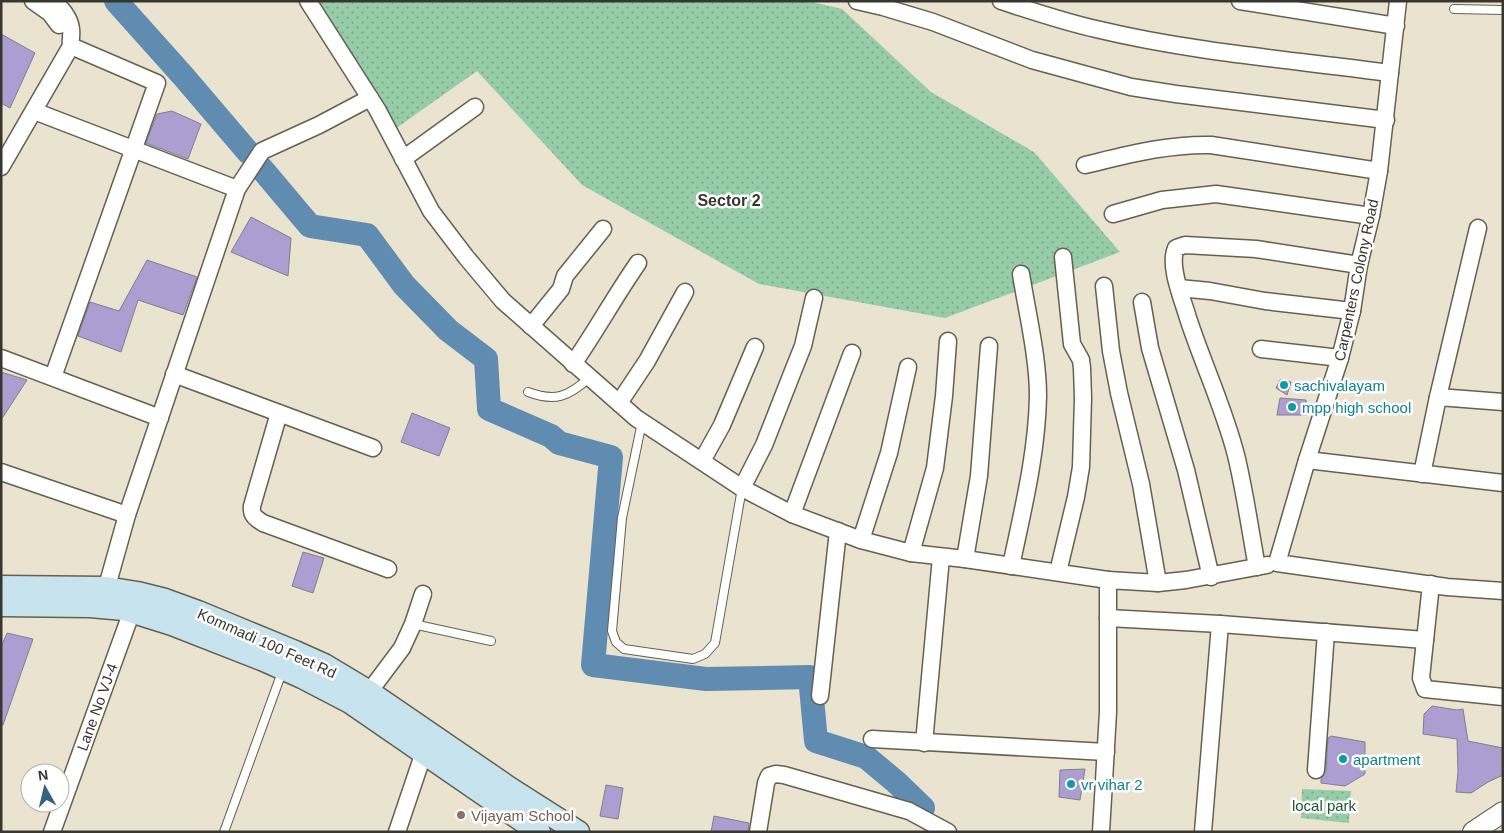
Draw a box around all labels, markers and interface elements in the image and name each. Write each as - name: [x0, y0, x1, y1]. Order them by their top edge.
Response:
- district label: Sector 2: [697, 192, 761, 209]
- street label: Carpenters Colony Road: [1331, 197, 1381, 363]
- place label: sachivalayam: [1294, 377, 1385, 394]
- marker: sachivalayam: [1278, 379, 1290, 391]
- place label: mpp high school: [1302, 399, 1411, 416]
- marker: mpp high school: [1286, 401, 1298, 413]
- street label: Kommadi 100 Feet Rd: [195, 605, 339, 681]
- street label: Lane No VJ-4: [73, 661, 121, 753]
- place label: apartment: [1353, 751, 1421, 768]
- marker: apartment: [1337, 753, 1349, 765]
- north arrow: [20, 763, 70, 813]
- text: N: [37, 766, 49, 784]
- place label: vr vihar 2: [1081, 776, 1143, 793]
- marker: vr vihar 2: [1065, 778, 1077, 790]
- park label: local park: [1292, 797, 1357, 814]
- place label: Vijayam School: [471, 807, 574, 824]
- marker: Vijayam School: [455, 809, 467, 821]

